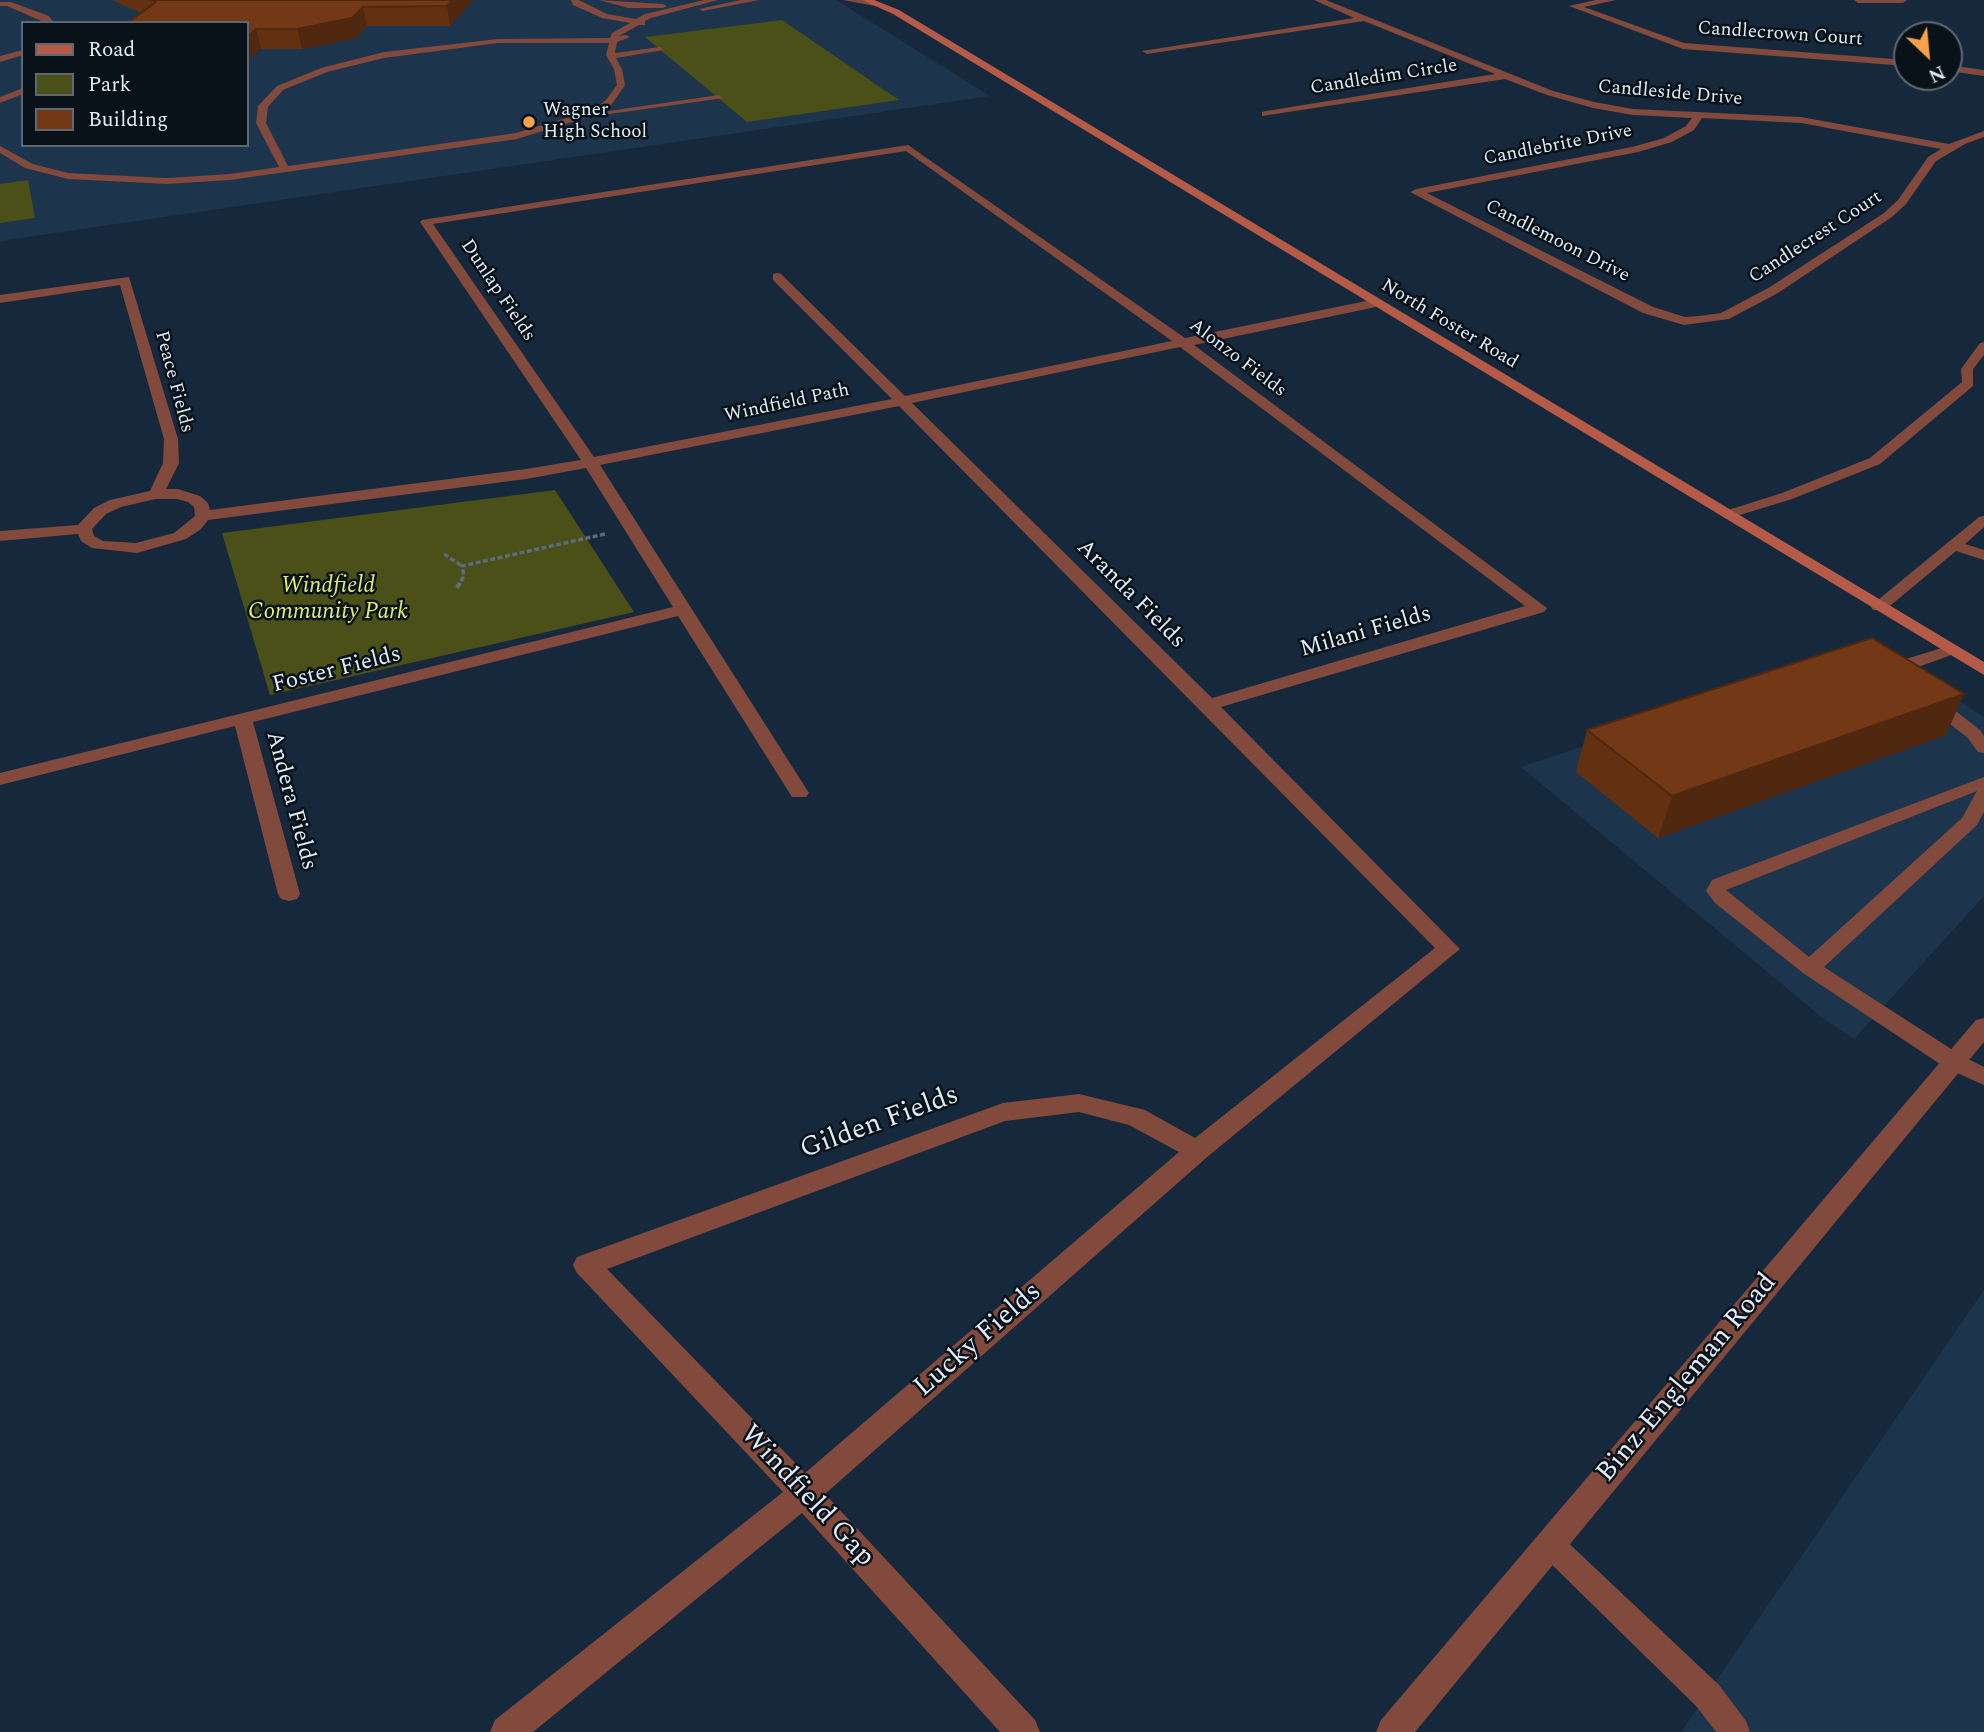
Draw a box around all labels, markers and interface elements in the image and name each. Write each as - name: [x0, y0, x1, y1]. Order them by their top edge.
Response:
- street label: Candlecrown Court: [1697, 18, 1863, 52]
- legend: [21, 21, 248, 147]
- north arrow: [1893, 21, 1963, 91]
- text: Road: [88, 34, 135, 66]
- street label: Candledim Circle: [1309, 55, 1459, 101]
- text: N: [1923, 57, 1950, 90]
- text: Park: [88, 69, 131, 101]
- street label: Candleside Drive: [1597, 76, 1743, 112]
- place label: Wagner High School: [543, 100, 647, 144]
- text: Building: [88, 104, 168, 136]
- marker: Wagner High School: [521, 114, 537, 130]
- street label: Candlebrite Drive: [1482, 120, 1634, 172]
- street label: Candlecrest Court: [1745, 187, 1887, 289]
- street label: Candlemoon Drive: [1481, 196, 1633, 288]
- street label: Dunlap Fields: [455, 236, 539, 346]
- street label: North Foster Road: [1376, 275, 1522, 375]
- street label: Alonzo Fields: [1184, 315, 1290, 403]
- street label: Peace Fields: [148, 329, 198, 435]
- street label: Windfield Path: [722, 380, 852, 428]
- street label: Aranda Fields: [1070, 535, 1190, 655]
- park label: Windfield Community Park: [248, 573, 408, 627]
- street label: Milani Fields: [1297, 601, 1435, 665]
- street label: Foster Fields: [270, 642, 404, 700]
- street label: Andera Fields: [258, 728, 322, 874]
- street label: Gilden Fields: [796, 1080, 964, 1168]
- street label: Binz-Engleman Road: [1591, 1268, 1785, 1490]
- street label: Lucky Fields: [908, 1276, 1050, 1406]
- street label: Windfield Gap: [732, 1419, 880, 1575]

